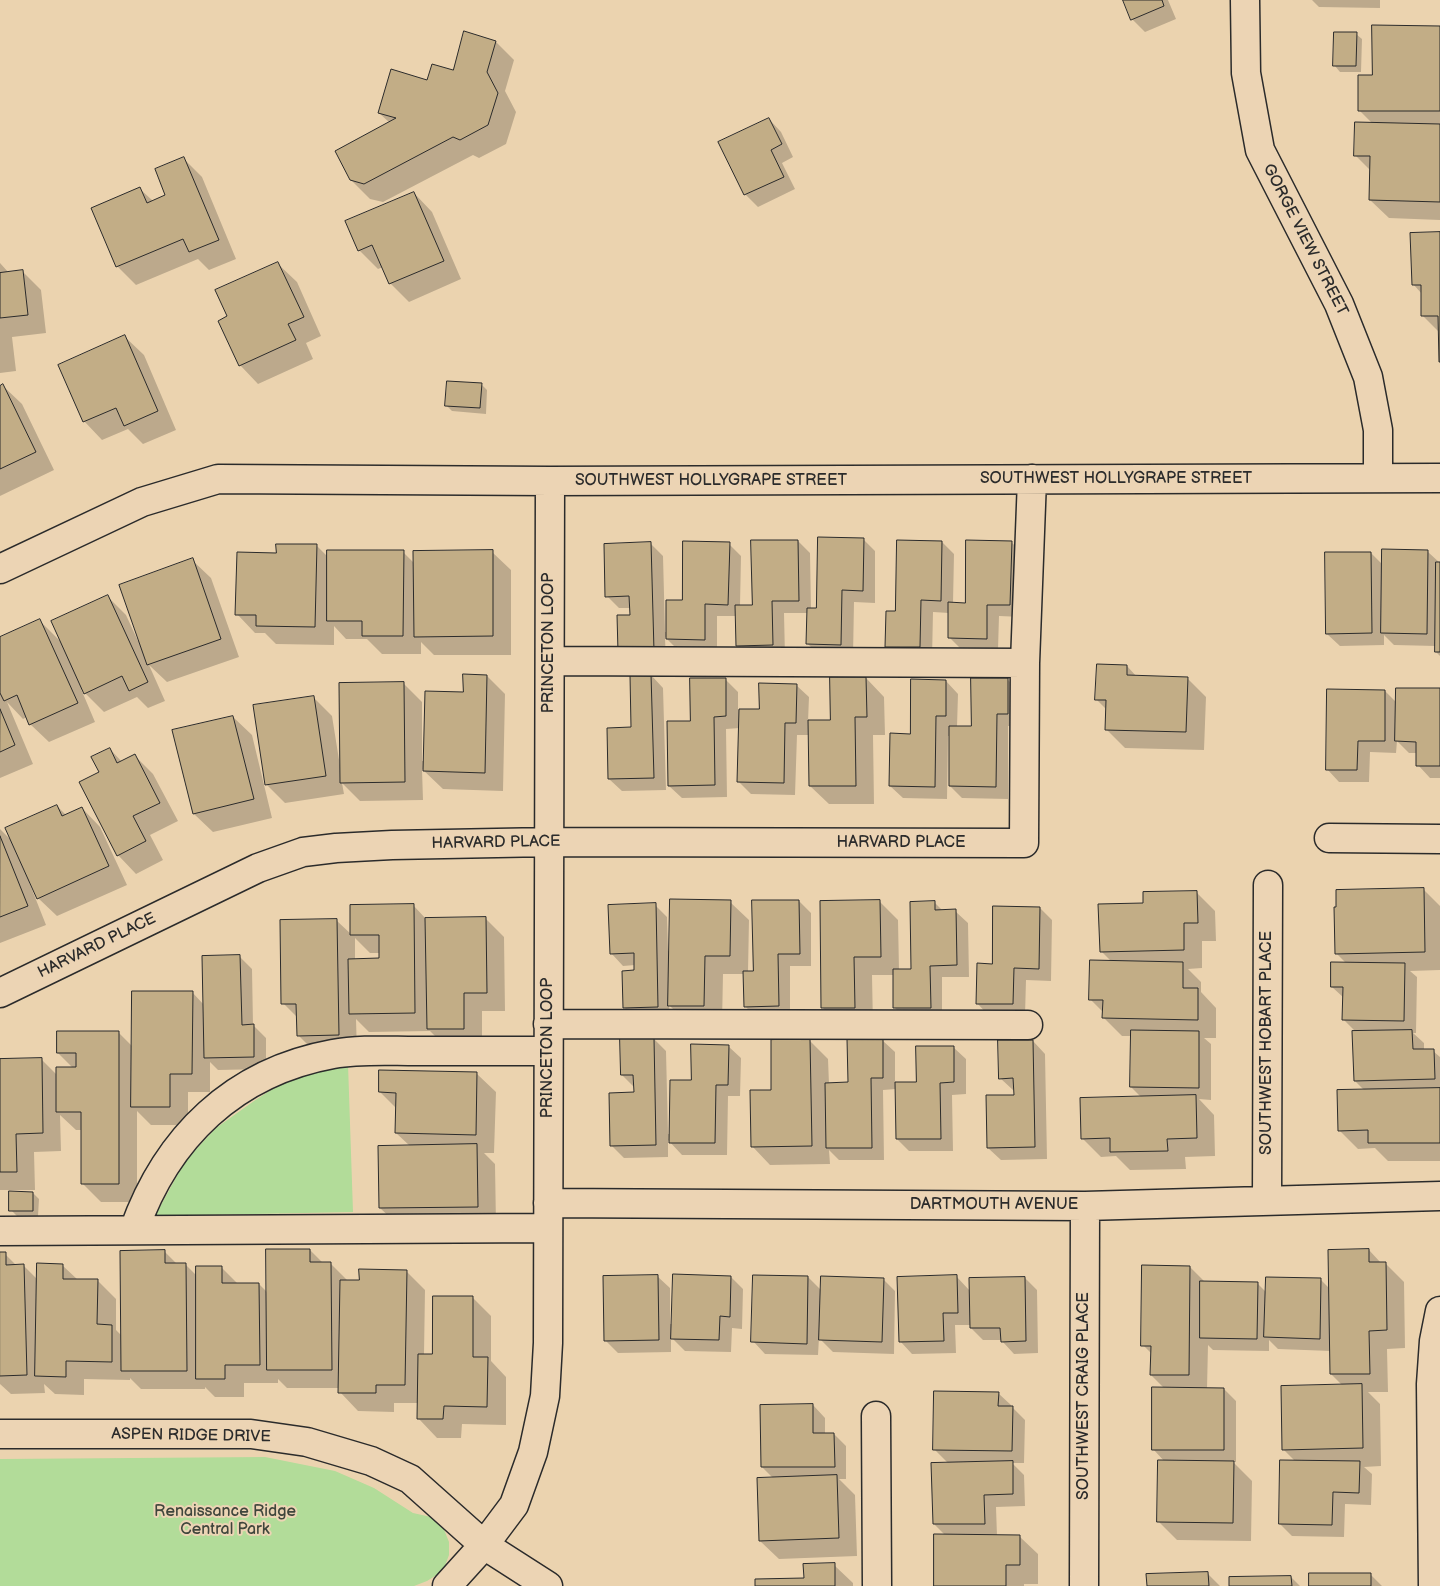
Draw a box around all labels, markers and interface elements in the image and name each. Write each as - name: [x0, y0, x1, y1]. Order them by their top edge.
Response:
- street label: GORGE VIEW STREET: [1258, 161, 1352, 319]
- street label: SOUTHWEST HOLLYGRAPE STREET: [980, 469, 1252, 489]
- street label: SOUTHWEST HOLLYGRAPE STREET: [575, 471, 847, 491]
- street label: PRINCETON LOOP: [539, 573, 559, 713]
- street label: HARVARD PLACE: [431, 832, 561, 854]
- street label: HARVARD PLACE: [837, 833, 965, 853]
- street label: HARVARD PLACE: [35, 909, 159, 983]
- street label: SOUTHWEST HOBART PLACE: [1257, 931, 1277, 1155]
- street label: PRINCETON LOOP: [538, 978, 558, 1118]
- street label: DARTMOUTH AVENUE: [910, 1195, 1078, 1215]
- street label: SOUTHWEST CRAIG PLACE: [1074, 1292, 1094, 1500]
- street label: ASPEN RIDGE DRIVE: [111, 1425, 271, 1447]
- park label: Renaissance Ridge Central Park: [154, 1502, 296, 1540]

